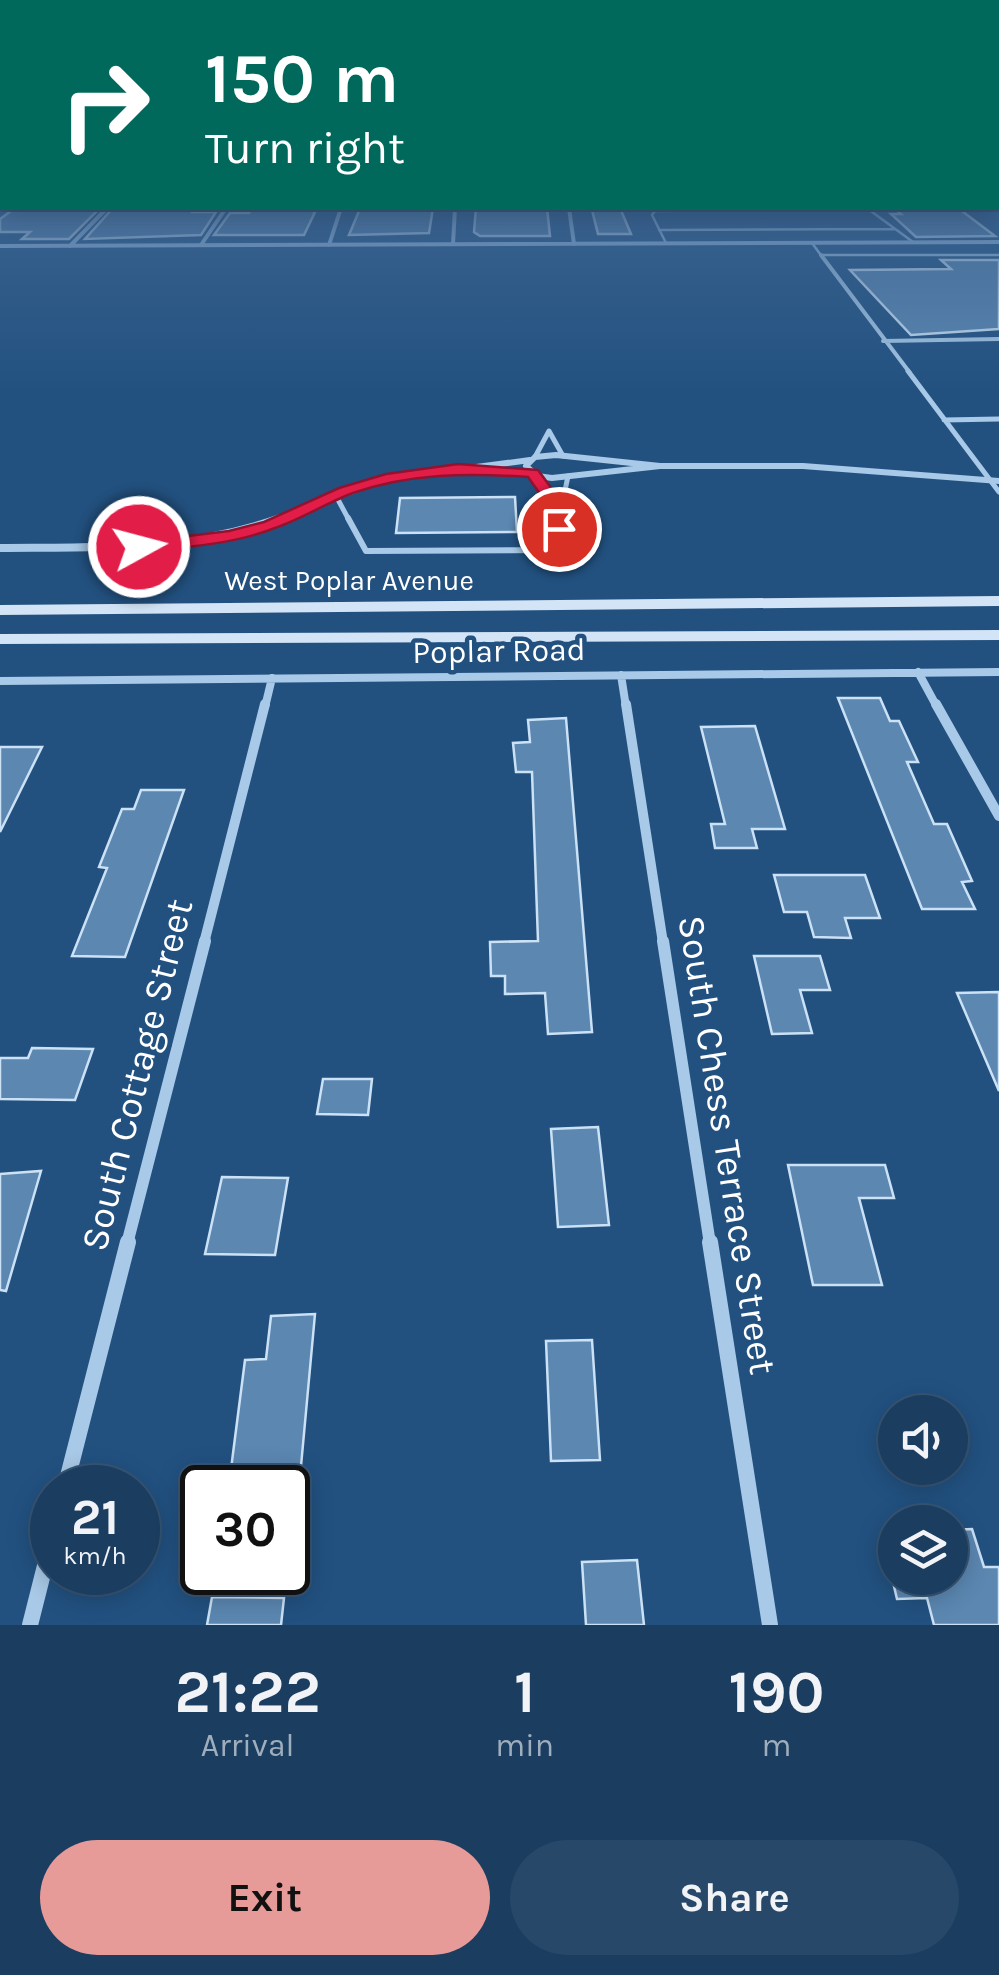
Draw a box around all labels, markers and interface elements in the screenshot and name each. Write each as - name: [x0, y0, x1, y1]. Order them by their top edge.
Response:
- text: 150 m: [205, 38, 399, 120]
- icon: right: [40, 40, 170, 170]
- text: Turn right: [205, 122, 405, 174]
- pin: [517, 487, 602, 572]
- position arrow: [87, 495, 191, 599]
- icon: arrive: [532, 502, 587, 557]
- street label: West Poplar Avenue: [224, 564, 474, 597]
- street label: Poplar Road: [412, 631, 586, 671]
- street label: South Cottage Street: [72, 894, 202, 1256]
- street label: South Chess Terrace Street: [668, 912, 786, 1378]
- map controls: [878, 1395, 968, 1595]
- button: sound: [878, 1395, 968, 1485]
- speed limit sign: 30: [180, 1465, 310, 1595]
- text: 21: [71, 1488, 119, 1547]
- button: layers: [878, 1505, 968, 1595]
- text: km/h: [63, 1541, 127, 1570]
- text: 21:22: [174, 1657, 321, 1727]
- text: 1: [514, 1657, 535, 1727]
- text: 190: [729, 1657, 825, 1727]
- text: Arrival: [201, 1727, 295, 1764]
- text: min: [495, 1727, 554, 1764]
- text: m: [762, 1727, 792, 1764]
- button: Exit: [40, 1840, 490, 1955]
- button: Share: [510, 1840, 959, 1955]

